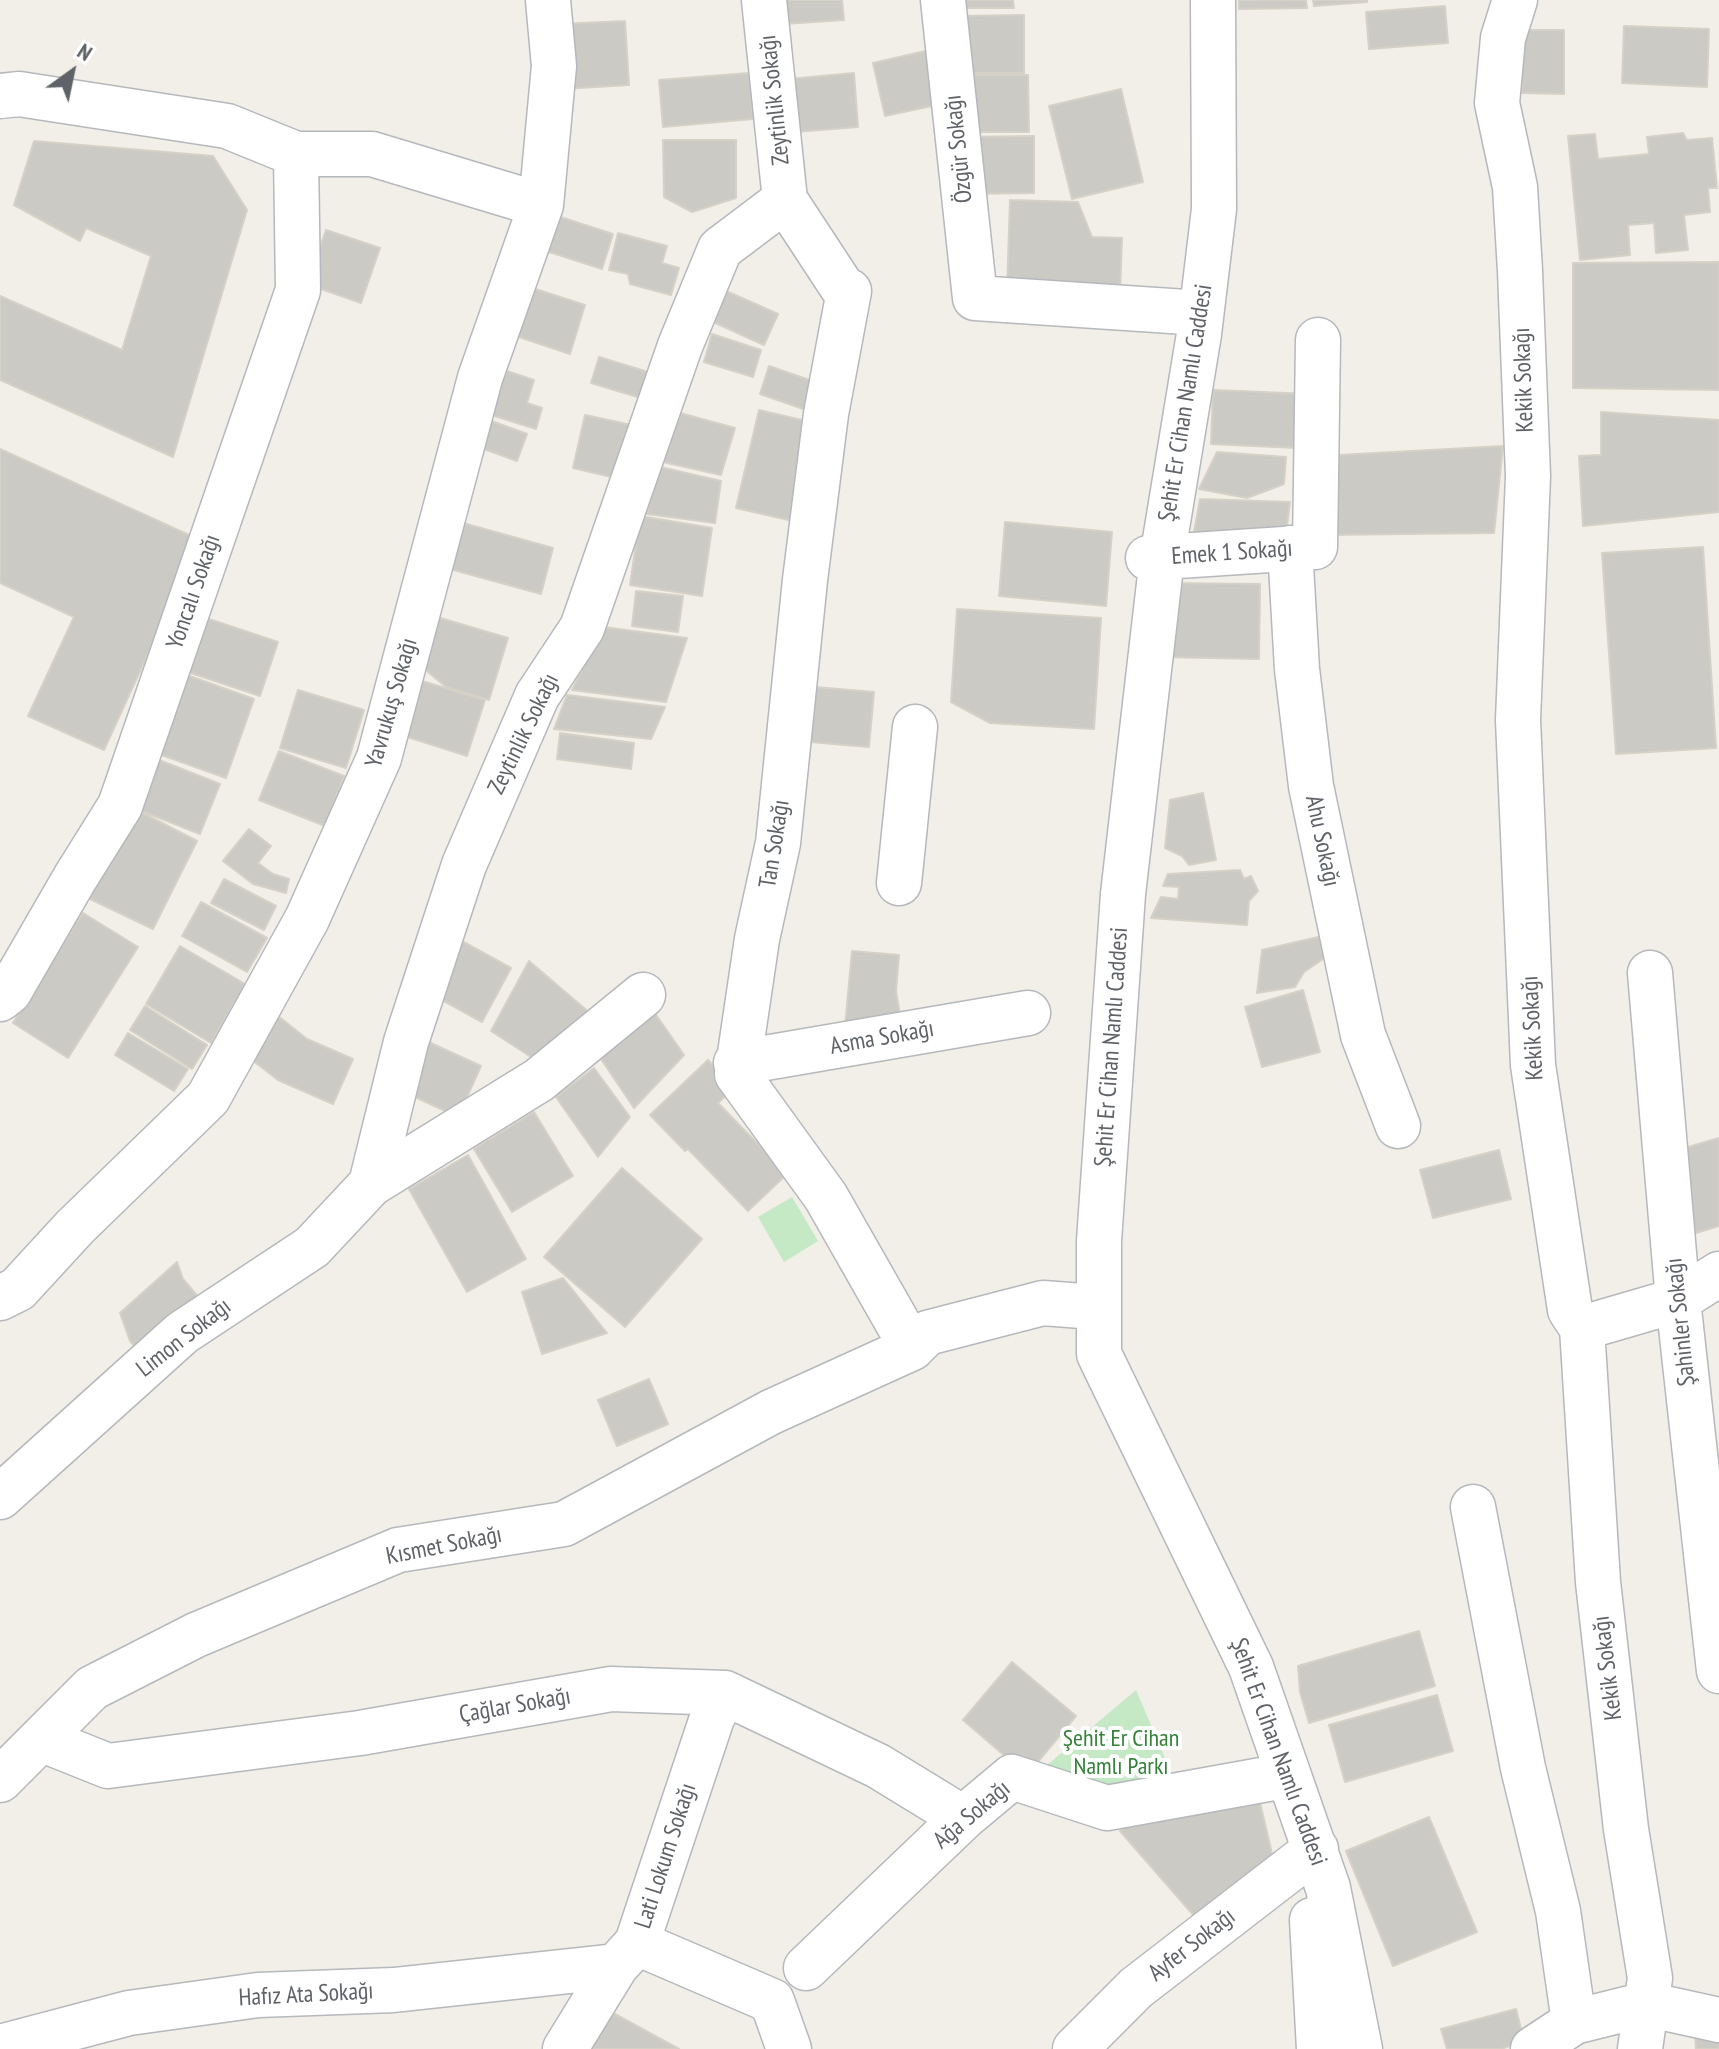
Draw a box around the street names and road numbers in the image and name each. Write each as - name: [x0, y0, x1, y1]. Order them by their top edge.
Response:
- street label: Zeytinlik Sokağı: [754, 33, 796, 167]
- street label: Özgür Sokağı: [939, 93, 979, 205]
- street label: Şehit Er Cihan Namlı Caddesi: [1153, 282, 1219, 524]
- street label: Kekik Sokağı: [1508, 327, 1540, 433]
- street label: Yoncalı Sokağı: [161, 531, 227, 653]
- street label: Emek 1 Sokağı: [1171, 534, 1293, 572]
- street label: Yavrukuş Sokağı: [360, 635, 424, 771]
- street label: Zeytinlik Sokağı: [482, 669, 566, 799]
- street label: Ahu Sokağı: [1298, 793, 1346, 889]
- street label: Tan Sokağı: [754, 798, 796, 890]
- street label: Şehit Er Cihan Namlı Caddesi: [1089, 926, 1135, 1168]
- street label: Kekik Sokağı: [1516, 975, 1550, 1081]
- street label: Asma Sokağı: [828, 1015, 936, 1061]
- street label: Şahinler Sokağı: [1660, 1257, 1702, 1387]
- street label: Limon Sokağı: [131, 1292, 237, 1384]
- street label: Kısmet Sokağı: [384, 1521, 504, 1571]
- street label: Kekik Sokağı: [1587, 1614, 1629, 1722]
- street label: Şehit Er Cihan Namlı Caddesi: [1223, 1634, 1333, 1870]
- street label: Çağlar Sokağı: [457, 1682, 573, 1730]
- street label: Ağa Sokağı: [928, 1775, 1016, 1855]
- street label: Lati Lokum Sokağı: [629, 1780, 703, 1932]
- street label: Ayfer Sokağı: [1143, 1902, 1241, 1988]
- street label: Hafız Ata Sokağı: [238, 1977, 374, 2013]

